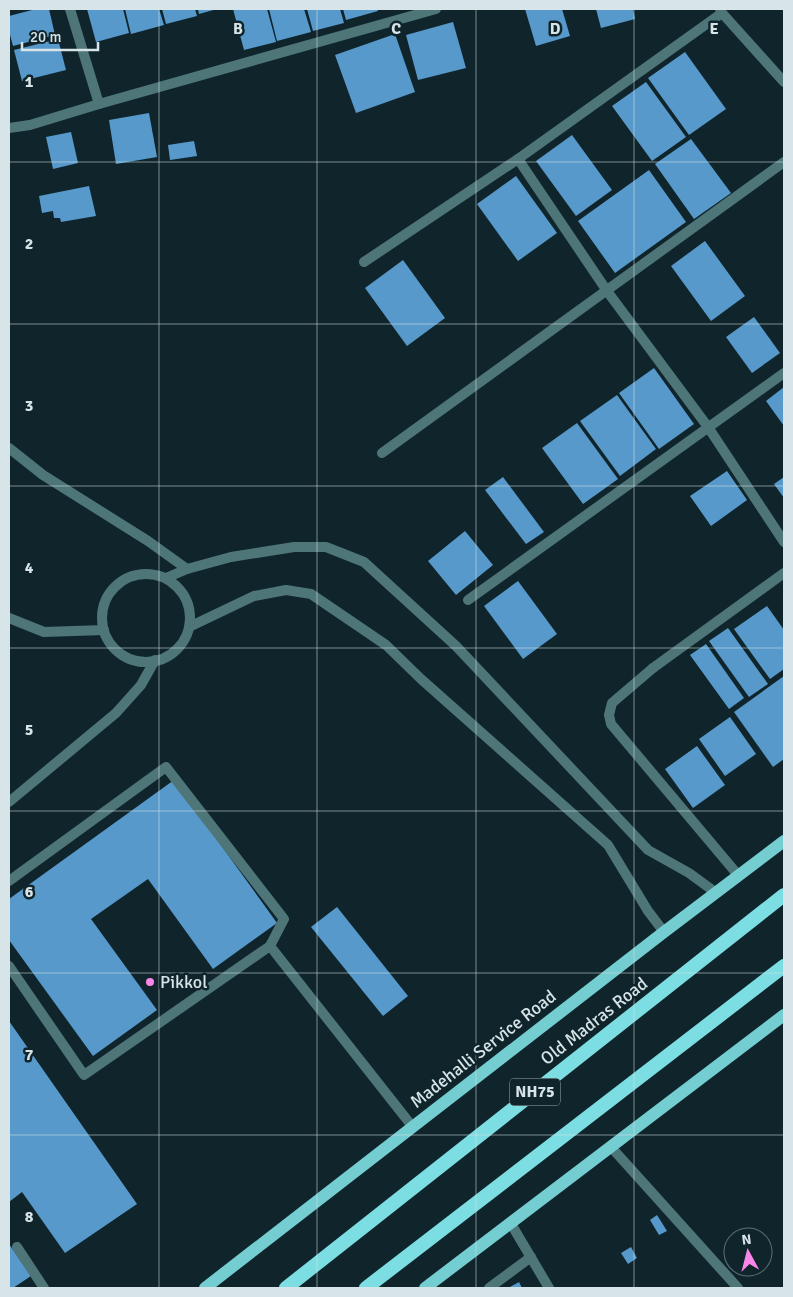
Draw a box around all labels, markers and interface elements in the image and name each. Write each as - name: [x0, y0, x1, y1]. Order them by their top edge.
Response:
- text: B: [233, 19, 243, 39]
- text: C: [391, 19, 401, 39]
- text: D: [550, 19, 561, 39]
- text: E: [709, 19, 719, 39]
- scale bar: [22, 20, 99, 52]
- text: 20 m: [30, 28, 61, 46]
- text: 1: [25, 72, 34, 92]
- text: 2: [25, 234, 33, 254]
- text: 3: [25, 396, 33, 416]
- text: 4: [25, 558, 34, 578]
- text: 5: [25, 720, 33, 740]
- text: 6: [25, 882, 34, 902]
- place label: Pikkol: [160, 971, 207, 993]
- street label: Old Madras Road: [536, 972, 652, 1070]
- marker: Pikkol: [144, 976, 156, 988]
- street label: Madehalli Service Road: [406, 985, 560, 1113]
- text: 7: [25, 1045, 34, 1065]
- road number: NH75: [510, 1078, 560, 1106]
- text: 8: [25, 1207, 34, 1227]
- north arrow: [723, 1227, 773, 1277]
- text: N: [741, 1231, 752, 1249]

